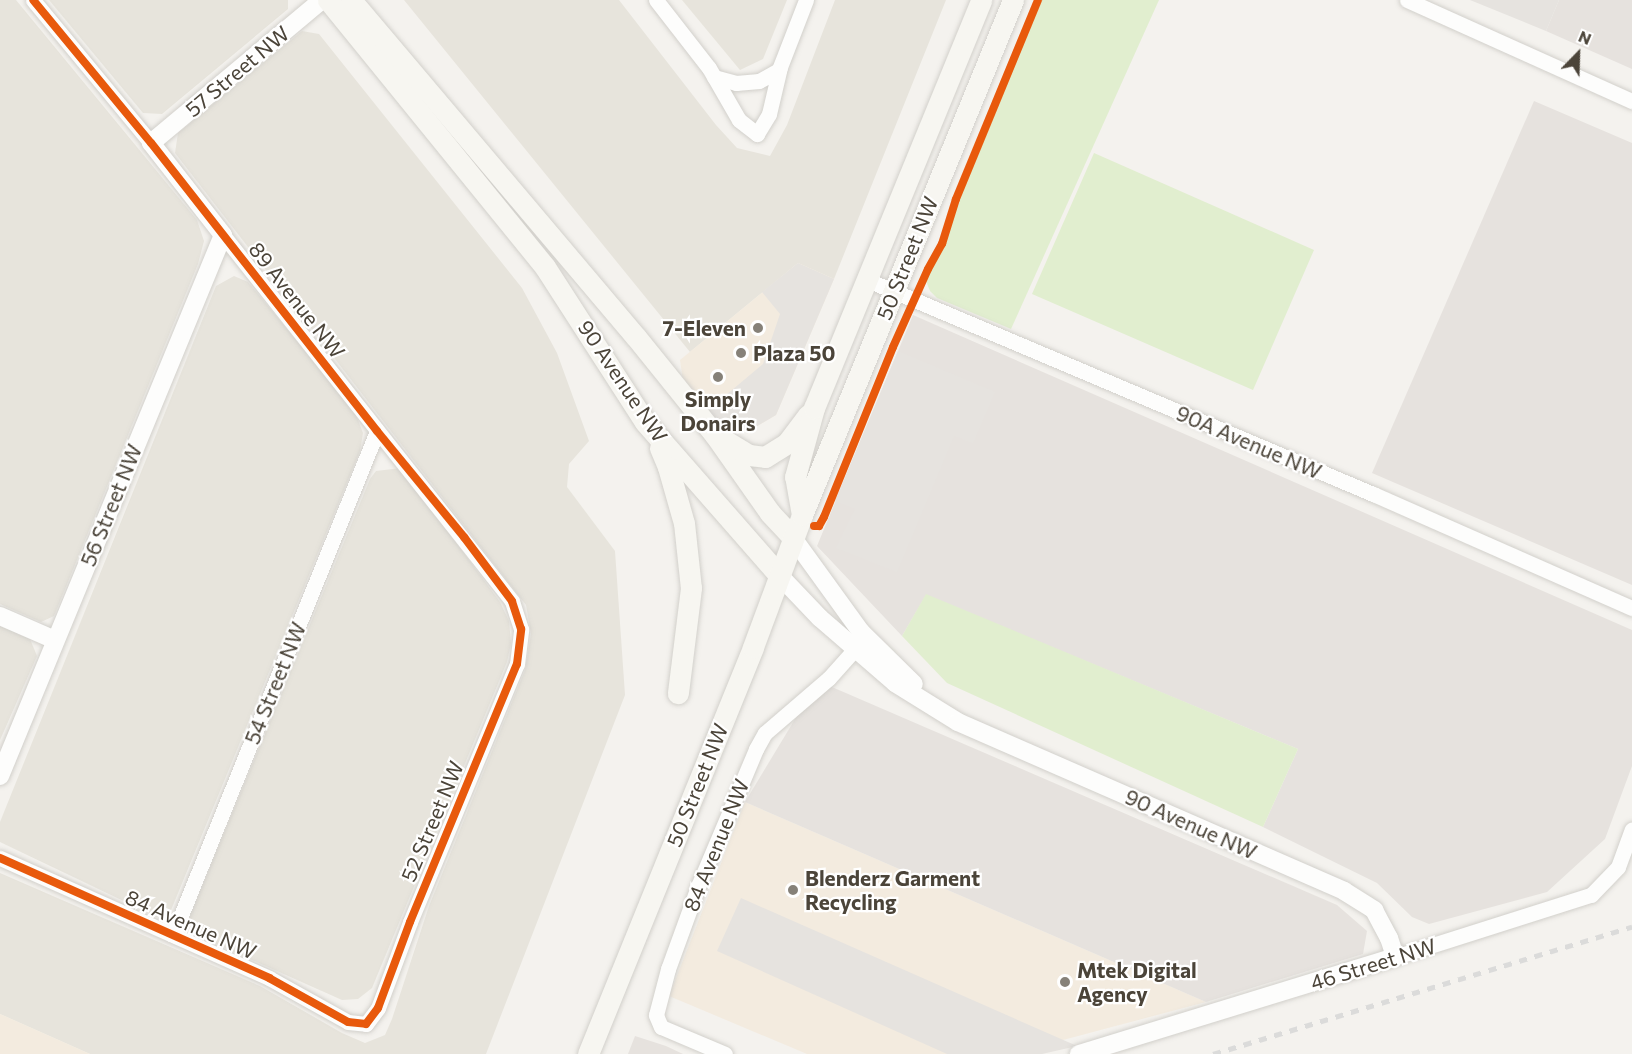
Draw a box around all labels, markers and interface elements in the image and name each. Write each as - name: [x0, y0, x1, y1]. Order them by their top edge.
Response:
- street label: 57 Street NW: [180, 20, 294, 122]
- north arrow: [1548, 24, 1608, 84]
- text: N: [1576, 26, 1594, 48]
- street label: 50 Street NW: [871, 193, 943, 323]
- street label: 89 Avenue NW: [244, 237, 350, 363]
- street label: 90 Avenue NW: [573, 315, 673, 447]
- place label: 7-Eleven: [662, 315, 746, 341]
- marker: 7-Eleven: [751, 321, 765, 335]
- place label: Plaza 50: [753, 340, 836, 366]
- marker: Plaza 50: [734, 346, 748, 360]
- marker: Simply Donairs: [711, 370, 725, 384]
- place label: Simply Donairs: [680, 386, 756, 436]
- street label: 90A Avenue NW: [1172, 400, 1326, 484]
- street label: 56 Street NW: [75, 440, 147, 570]
- street label: 54 Street NW: [239, 618, 311, 748]
- street label: 50 Street NW: [661, 720, 733, 850]
- street label: 52 Street NW: [395, 757, 469, 885]
- street label: 84 Avenue NW: [678, 775, 754, 915]
- street label: 90 Avenue NW: [1121, 784, 1261, 864]
- place label: Blenderz Garment Recycling: [805, 865, 980, 915]
- marker: Blenderz Garment Recycling: [786, 883, 800, 897]
- street label: 84 Avenue NW: [122, 884, 260, 964]
- street label: 46 Street NW: [1307, 933, 1439, 995]
- place label: Mtek Digital Agency: [1077, 957, 1197, 1007]
- marker: Mtek Digital Agency: [1058, 975, 1072, 989]

